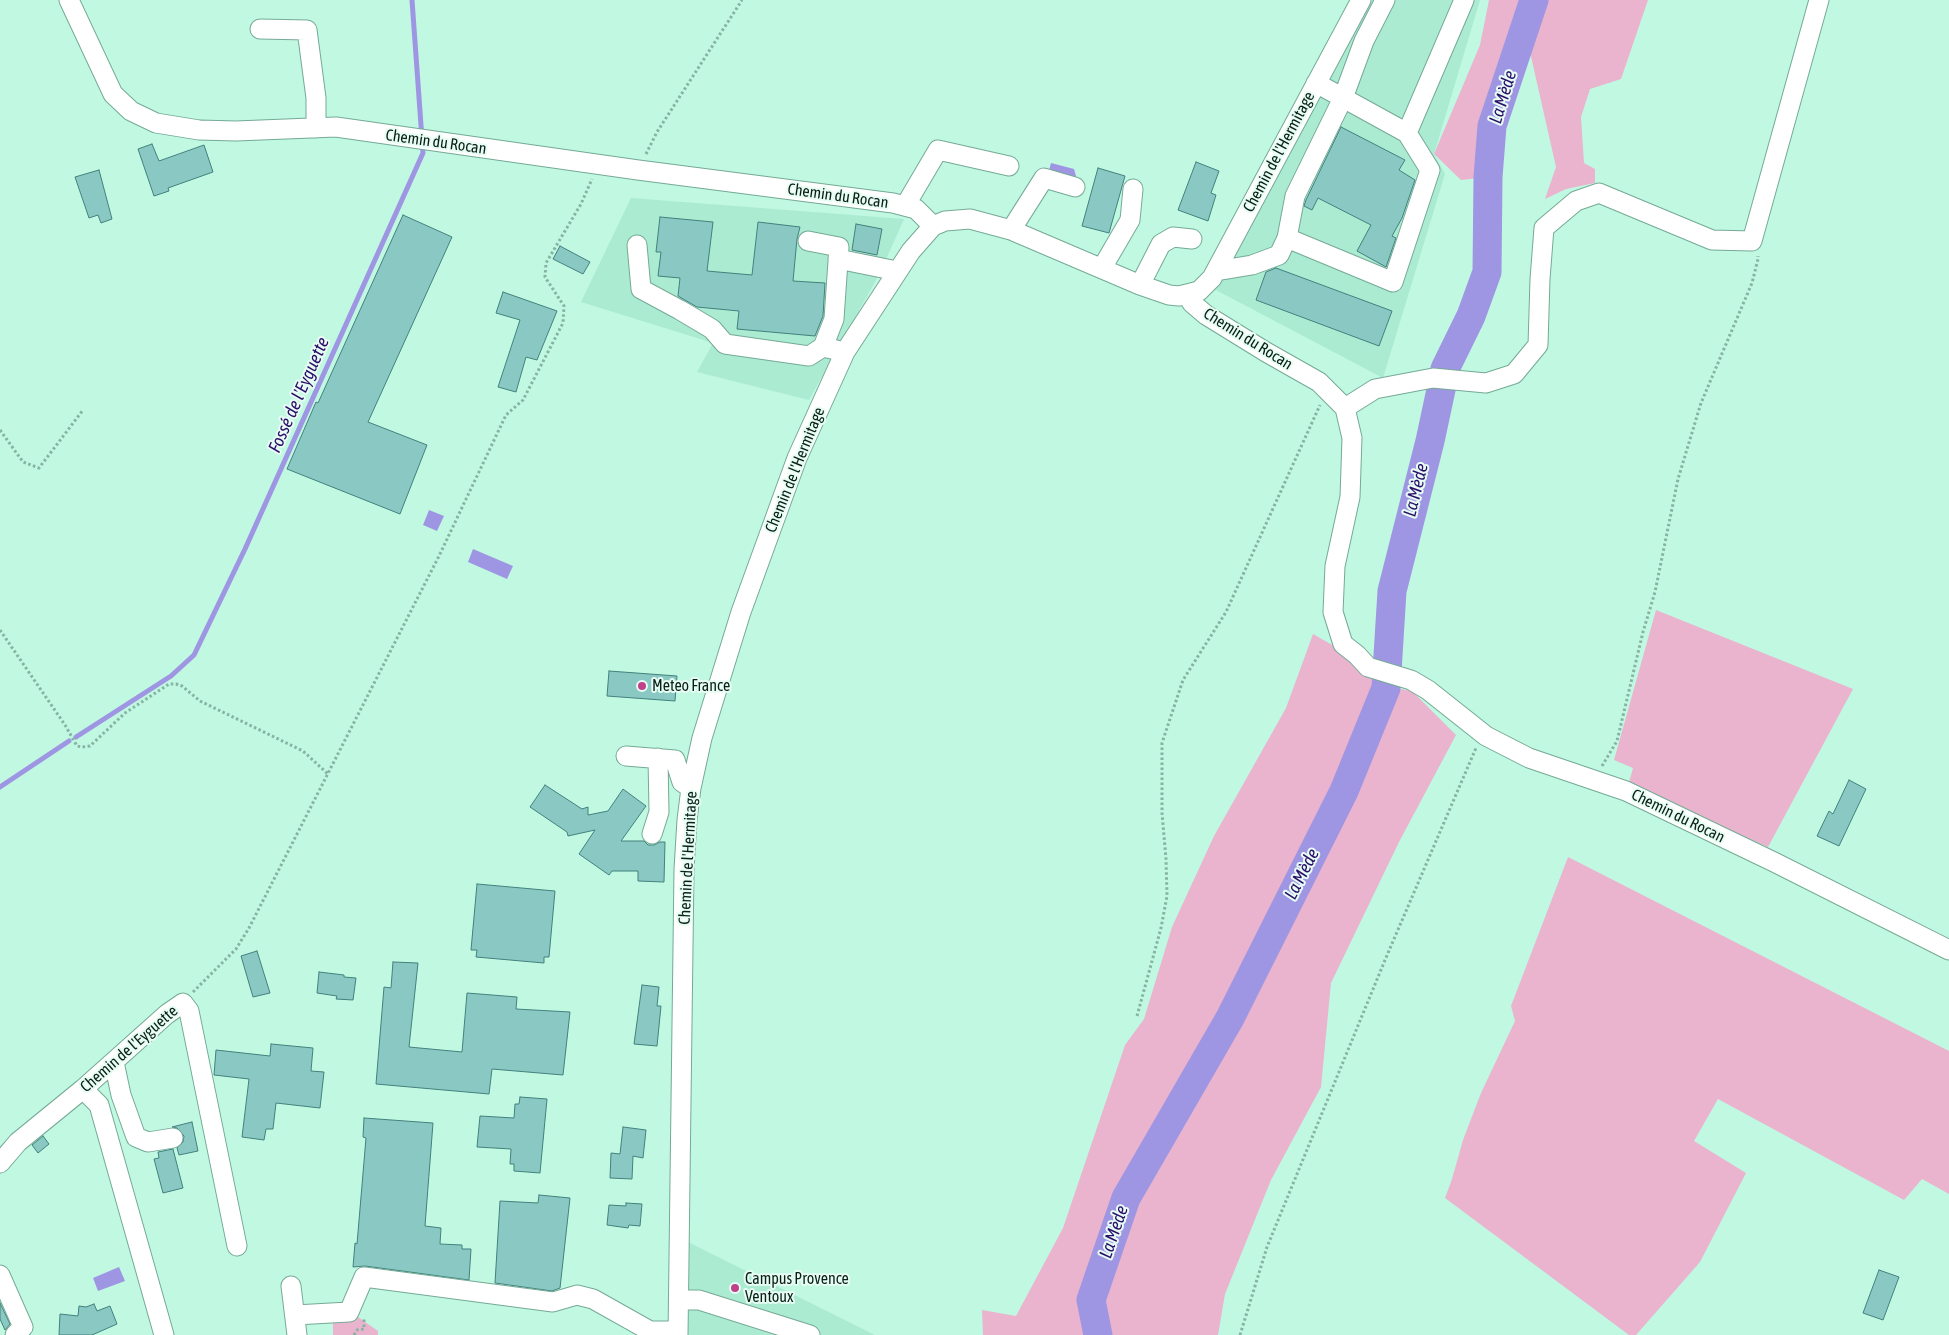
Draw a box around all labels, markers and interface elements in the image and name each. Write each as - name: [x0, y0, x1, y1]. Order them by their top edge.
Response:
- water label: La Mède: [1485, 68, 1521, 126]
- street label: Chemin de l'Hermitage: [1239, 88, 1319, 216]
- street label: Chemin du Rocan: [384, 125, 488, 159]
- street label: Chemin du Rocan: [786, 179, 890, 213]
- street label: Chemin du Rocan: [1200, 304, 1296, 374]
- water label: Fossé de l'Eyguette: [264, 334, 334, 456]
- street label: Chemin de l'Hermitage: [761, 404, 829, 536]
- water label: La Mède: [1399, 461, 1433, 519]
- place label: Meteo France: [652, 676, 730, 696]
- marker: Meteo France: [636, 680, 648, 692]
- street label: Chemin du Rocan: [1628, 785, 1728, 847]
- street label: Chemin de l'Hermitage: [675, 791, 701, 925]
- water label: La Mède: [1280, 845, 1324, 903]
- street label: Chemin de l'Eyguette: [76, 1001, 182, 1097]
- water label: La Mède: [1095, 1203, 1133, 1261]
- place label: Campus Provence Ventoux: [745, 1269, 849, 1307]
- marker: Campus Provence Ventoux: [729, 1282, 741, 1294]

